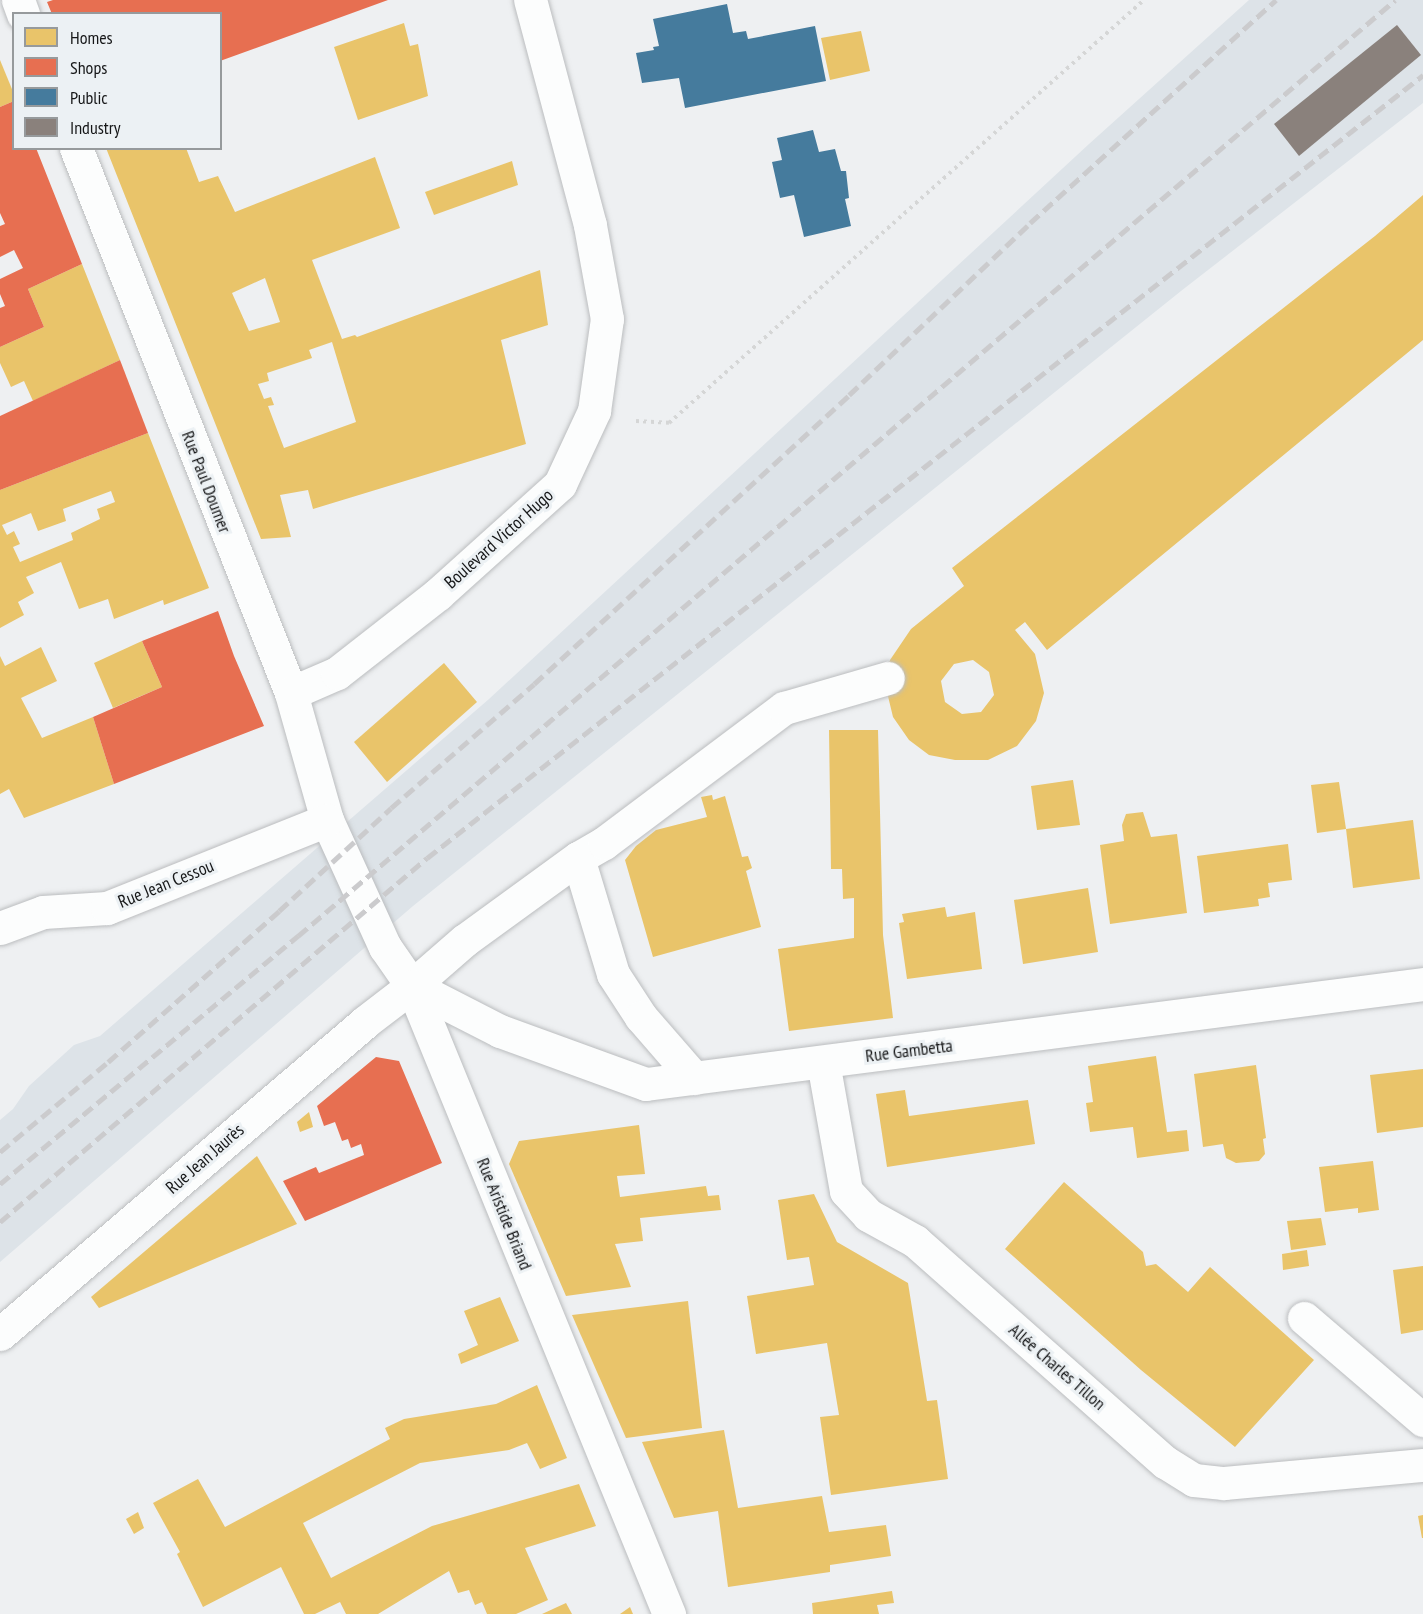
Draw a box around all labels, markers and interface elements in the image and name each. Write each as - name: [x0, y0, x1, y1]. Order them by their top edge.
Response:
- legend: [12, 12, 222, 150]
- text: Homes: [70, 26, 113, 49]
- text: Shops: [70, 56, 107, 79]
- text: Public: [70, 86, 108, 109]
- text: Industry: [70, 116, 120, 139]
- street label: Rue Paul Doumer: [177, 428, 235, 536]
- street label: Boulevard Victor Hugo: [440, 484, 558, 594]
- street label: Rue Jean Cessou: [115, 855, 217, 913]
- street label: Rue Gambetta: [864, 1035, 954, 1067]
- street label: Rue Jean Jaurès: [162, 1119, 248, 1199]
- street label: Rue Aristide Briand: [472, 1155, 536, 1273]
- street label: Allée Charles Tillon: [1004, 1319, 1110, 1415]

